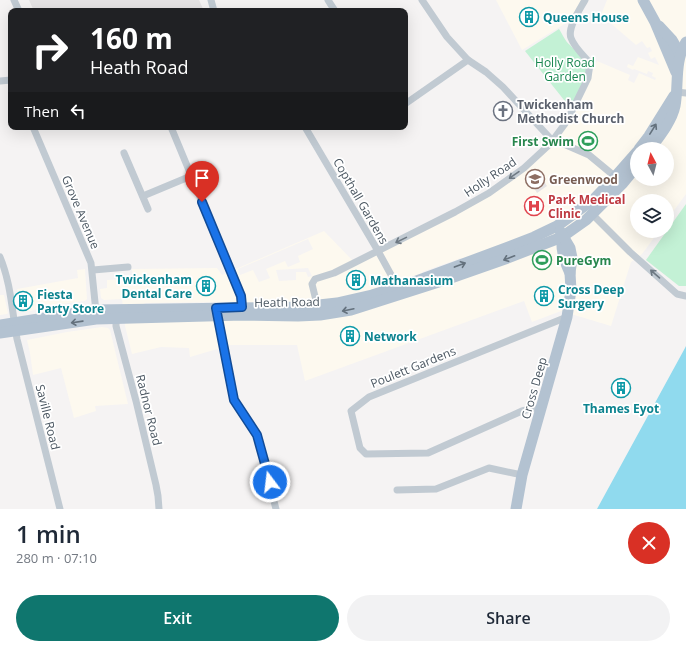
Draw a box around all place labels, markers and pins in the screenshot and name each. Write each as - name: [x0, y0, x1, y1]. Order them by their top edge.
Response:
- building icon: Queens House: [518, 6, 540, 28]
- place label: Queens House: [543, 9, 629, 26]
- place label: Twickenham Methodist Church: [517, 96, 624, 127]
- church icon: Twickenham Methodist Church: [492, 100, 514, 122]
- sports icon: First Swim: [577, 130, 599, 152]
- place label: First Swim: [512, 133, 574, 150]
- pin: [185, 161, 219, 202]
- school or university icon: Greenwood: [524, 168, 546, 190]
- place label: Greenwood: [549, 171, 618, 188]
- place label: Park Medical Clinic: [548, 191, 626, 222]
- hospital icon: Park Medical Clinic: [523, 195, 545, 217]
- sports icon: PureGym: [531, 249, 553, 271]
- place label: PureGym: [556, 252, 611, 269]
- building icon: Mathanasium: [345, 269, 367, 291]
- place label: Twickenham Dental Care: [116, 271, 192, 302]
- place label: Mathanasium: [370, 272, 453, 289]
- building icon: Twickenham Dental Care: [195, 275, 217, 297]
- place label: Cross Deep Surgery: [558, 281, 625, 312]
- building icon: Cross Deep Surgery: [533, 285, 555, 307]
- place label: Fiesta Party Store: [37, 286, 104, 317]
- building icon: Fiesta Party Store: [12, 290, 34, 312]
- building icon: Network: [339, 325, 361, 347]
- place label: Network: [364, 328, 417, 345]
- building icon: Thames Eyot: [610, 377, 632, 399]
- place label: Thames Eyot: [583, 400, 659, 417]

